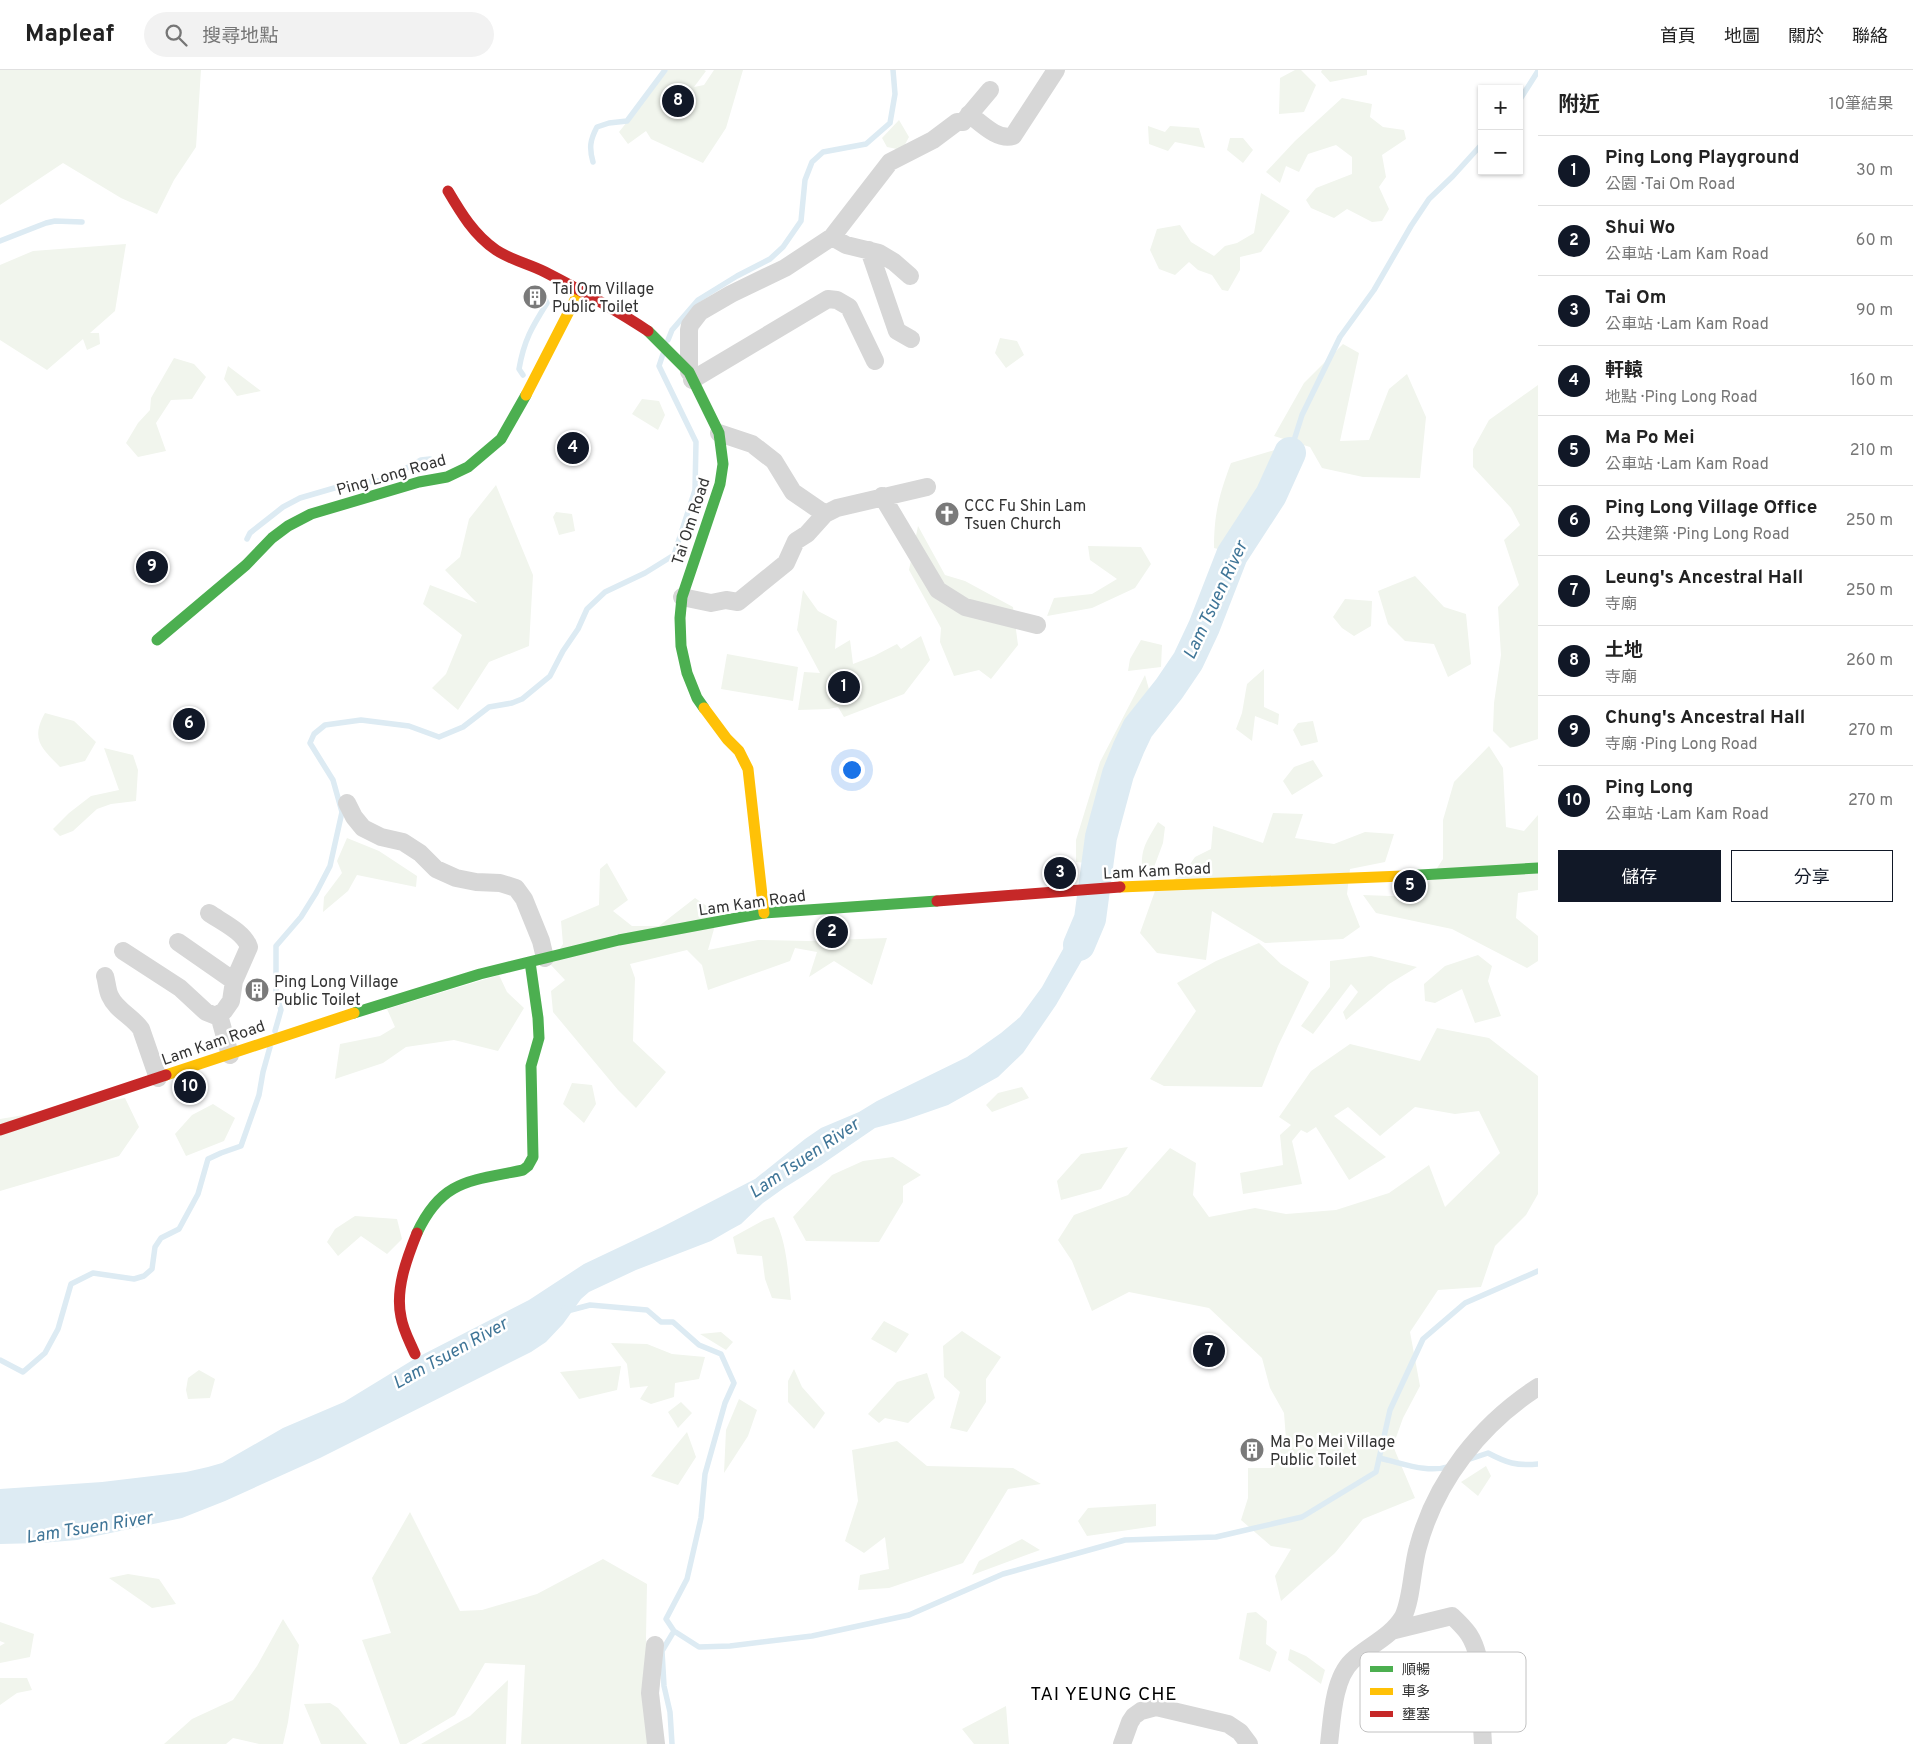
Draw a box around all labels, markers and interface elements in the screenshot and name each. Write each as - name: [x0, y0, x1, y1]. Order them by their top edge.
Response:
- search box: [144, 12, 494, 57]
- text: Mapleaf: [25, 20, 114, 50]
- icon: search: [162, 21, 190, 49]
- text: 搜尋地點: [202, 25, 278, 49]
- text: 首頁: [1660, 26, 1696, 49]
- text: 地圖: [1724, 26, 1760, 49]
- text: 關於: [1788, 26, 1824, 49]
- text: 聯絡: [1852, 26, 1888, 49]
- pin: 8: [662, 82, 694, 120]
- map controls: [1478, 85, 1523, 175]
- button: +: [1478, 85, 1523, 130]
- text: 附近: [1558, 92, 1600, 119]
- text: 10筆結果: [1829, 95, 1893, 115]
- button: −: [1478, 130, 1523, 175]
- text: Ping Long Playground: [1605, 146, 1799, 170]
- text: 1: [1571, 161, 1577, 181]
- text: 30 m: [1856, 161, 1893, 181]
- text: 公園 · Tai Om Road: [1605, 175, 1735, 195]
- text: Shui Wo: [1605, 216, 1675, 240]
- text: 2: [1569, 231, 1579, 251]
- text: 60 m: [1856, 231, 1893, 251]
- text: 公車站 · Lam Kam Road: [1605, 245, 1769, 265]
- place label: Tai Om Village Public Toilet: [552, 280, 654, 318]
- building icon: Tai Om Village Public Toilet: [522, 284, 548, 310]
- text: Tai Om: [1605, 286, 1666, 310]
- text: 3: [1569, 301, 1579, 321]
- text: 90 m: [1856, 301, 1893, 321]
- text: 公車站 · Lam Kam Road: [1605, 315, 1769, 335]
- text: 軒轅: [1605, 359, 1643, 383]
- text: 4: [1569, 371, 1579, 391]
- text: 160 m: [1850, 371, 1893, 391]
- text: 地點 · Ping Long Road: [1605, 388, 1758, 408]
- text: Ma Po Mei: [1605, 426, 1695, 450]
- pin: 4: [557, 429, 589, 467]
- text: 5: [1569, 441, 1579, 461]
- text: 210 m: [1850, 441, 1893, 461]
- street label: Ping Long Road: [334, 451, 449, 501]
- text: 公車站 · Lam Kam Road: [1605, 455, 1769, 475]
- street label: Tai Om Road: [668, 475, 715, 568]
- text: Ping Long Village Office: [1605, 496, 1817, 520]
- place label: CCC Fu Shin Lam Tsuen Church: [964, 497, 1086, 535]
- church icon: CCC Fu Shin Lam Tsuen Church: [934, 501, 960, 527]
- text: 6: [1569, 511, 1579, 531]
- text: 250 m: [1846, 511, 1893, 531]
- text: 公共建築 · Ping Long Road: [1605, 525, 1790, 545]
- water label: Lam Tsuen River: [1179, 536, 1255, 663]
- pin: 9: [136, 548, 168, 586]
- text: Leung's Ancestral Hall: [1605, 566, 1803, 590]
- text: 7: [1570, 581, 1578, 601]
- text: 250 m: [1846, 581, 1893, 601]
- text: 寺廟: [1605, 595, 1637, 615]
- text: 土地: [1605, 639, 1643, 663]
- text: 8: [1569, 651, 1579, 671]
- text: 260 m: [1846, 651, 1893, 671]
- pin: 1: [828, 668, 860, 706]
- text: 寺廟: [1605, 668, 1637, 688]
- pin: 6: [173, 705, 205, 743]
- text: Chung's Ancestral Hall: [1605, 706, 1805, 730]
- text: 9: [1569, 721, 1579, 741]
- text: 270 m: [1848, 721, 1893, 741]
- text: 寺廟 · Ping Long Road: [1605, 735, 1758, 755]
- your location: [839, 757, 865, 783]
- text: Ping Long: [1605, 776, 1693, 800]
- text: 10: [1566, 791, 1582, 811]
- text: 270 m: [1848, 791, 1893, 811]
- text: 公車站 · Lam Kam Road: [1605, 805, 1769, 825]
- button: 儲存: [1558, 850, 1721, 902]
- button: 分享: [1731, 850, 1893, 902]
- pin: 3: [1044, 854, 1076, 892]
- street label: Lam Kam Road: [1103, 859, 1212, 885]
- pin: 5: [1394, 867, 1426, 905]
- street label: Lam Kam Road: [697, 887, 807, 921]
- pin: 2: [816, 913, 848, 951]
- place label: Ping Long Village Public Toilet: [274, 973, 398, 1011]
- building icon: Ping Long Village Public Toilet: [244, 977, 270, 1003]
- street label: Lam Kam Road: [159, 1017, 268, 1071]
- pin: 10: [174, 1068, 206, 1106]
- water label: Lam Tsuen River: [745, 1113, 866, 1205]
- water label: Lam Tsuen River: [389, 1312, 514, 1395]
- pin: 7: [1193, 1332, 1225, 1370]
- place label: Ma Po Mei Village Public Toilet: [1270, 1433, 1395, 1471]
- building icon: Ma Po Mei Village Public Toilet: [1239, 1437, 1265, 1463]
- water label: Lam Tsuen River: [24, 1507, 156, 1550]
- legend: [1360, 1652, 1526, 1732]
- text: 順暢: [1402, 1662, 1430, 1679]
- district label: TAI YEUNG CHE: [1030, 1683, 1178, 1707]
- text: 車多: [1402, 1684, 1430, 1701]
- text: 壅塞: [1402, 1706, 1430, 1724]

